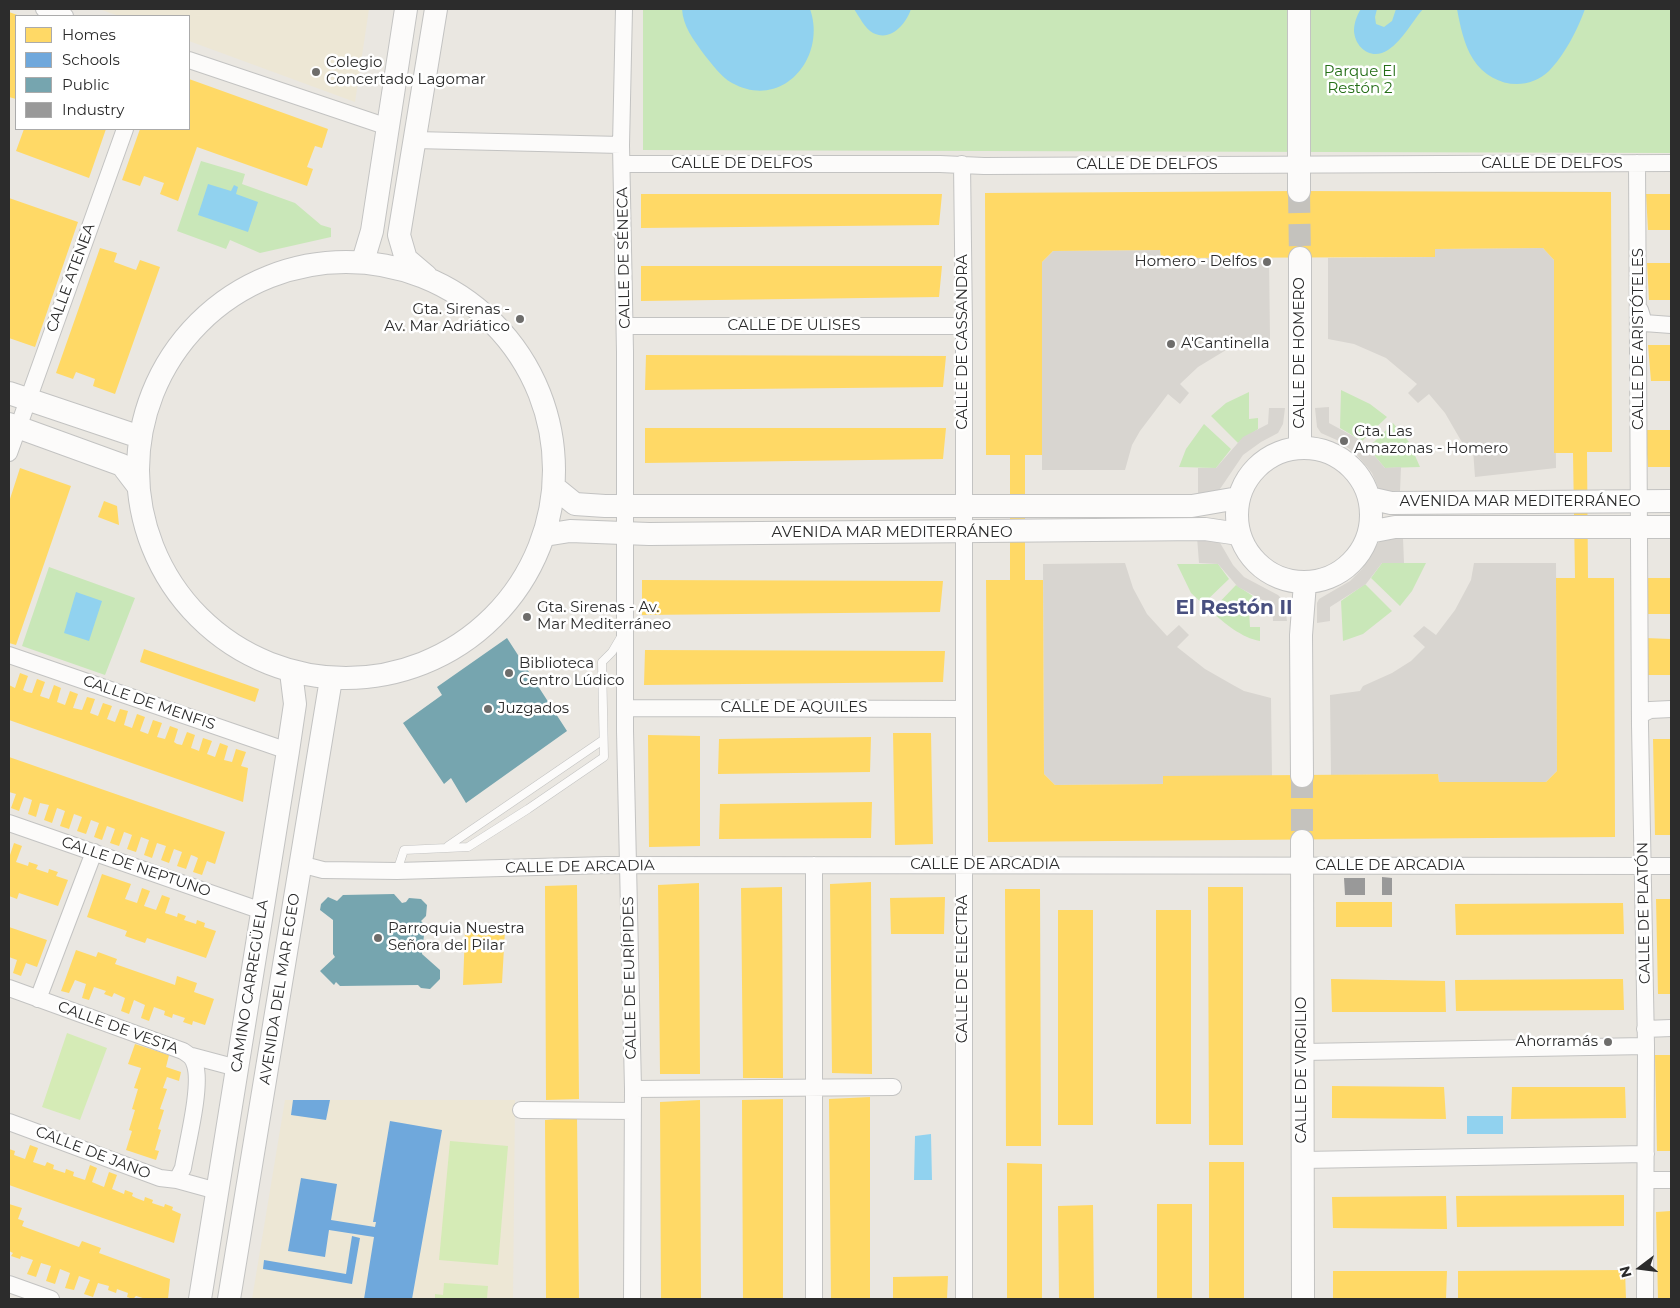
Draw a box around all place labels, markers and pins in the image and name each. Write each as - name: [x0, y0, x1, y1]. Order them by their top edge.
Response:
- place label: Colegio Concertado Lagomar: [326, 54, 486, 89]
- marker: Colegio Concertado Lagomar: [310, 66, 322, 78]
- place label: Homero - Delfos: [1134, 253, 1257, 271]
- marker: Homero - Delfos: [1261, 256, 1273, 268]
- place label: Gta. Sirenas - Av. Mar Adriático: [384, 301, 510, 336]
- marker: Gta. Sirenas - Av. Mar Adriático: [514, 313, 526, 325]
- place label: A'Cantinella: [1181, 335, 1270, 353]
- marker: A'Cantinella: [1165, 338, 1177, 350]
- place label: Gta. Las Amazonas - Homero: [1354, 423, 1508, 458]
- marker: Gta. Las Amazonas - Homero: [1338, 435, 1350, 447]
- place label: Gta. Sirenas - Av. Mar Mediterráneo: [537, 599, 671, 634]
- marker: Gta. Sirenas - Av. Mar Mediterráneo: [521, 611, 533, 623]
- place label: Biblioteca Centro Lúdico: [519, 655, 624, 690]
- marker: Biblioteca Centro Lúdico: [503, 667, 515, 679]
- place label: Juzgados: [498, 700, 569, 718]
- marker: Juzgados: [482, 703, 494, 715]
- place label: Parroquia Nuestra Señora del Pilar: [388, 920, 525, 955]
- marker: Parroquia Nuestra Señora del Pilar: [372, 932, 384, 944]
- place label: Ahorramás: [1515, 1033, 1598, 1051]
- marker: Ahorramás: [1602, 1036, 1614, 1048]

